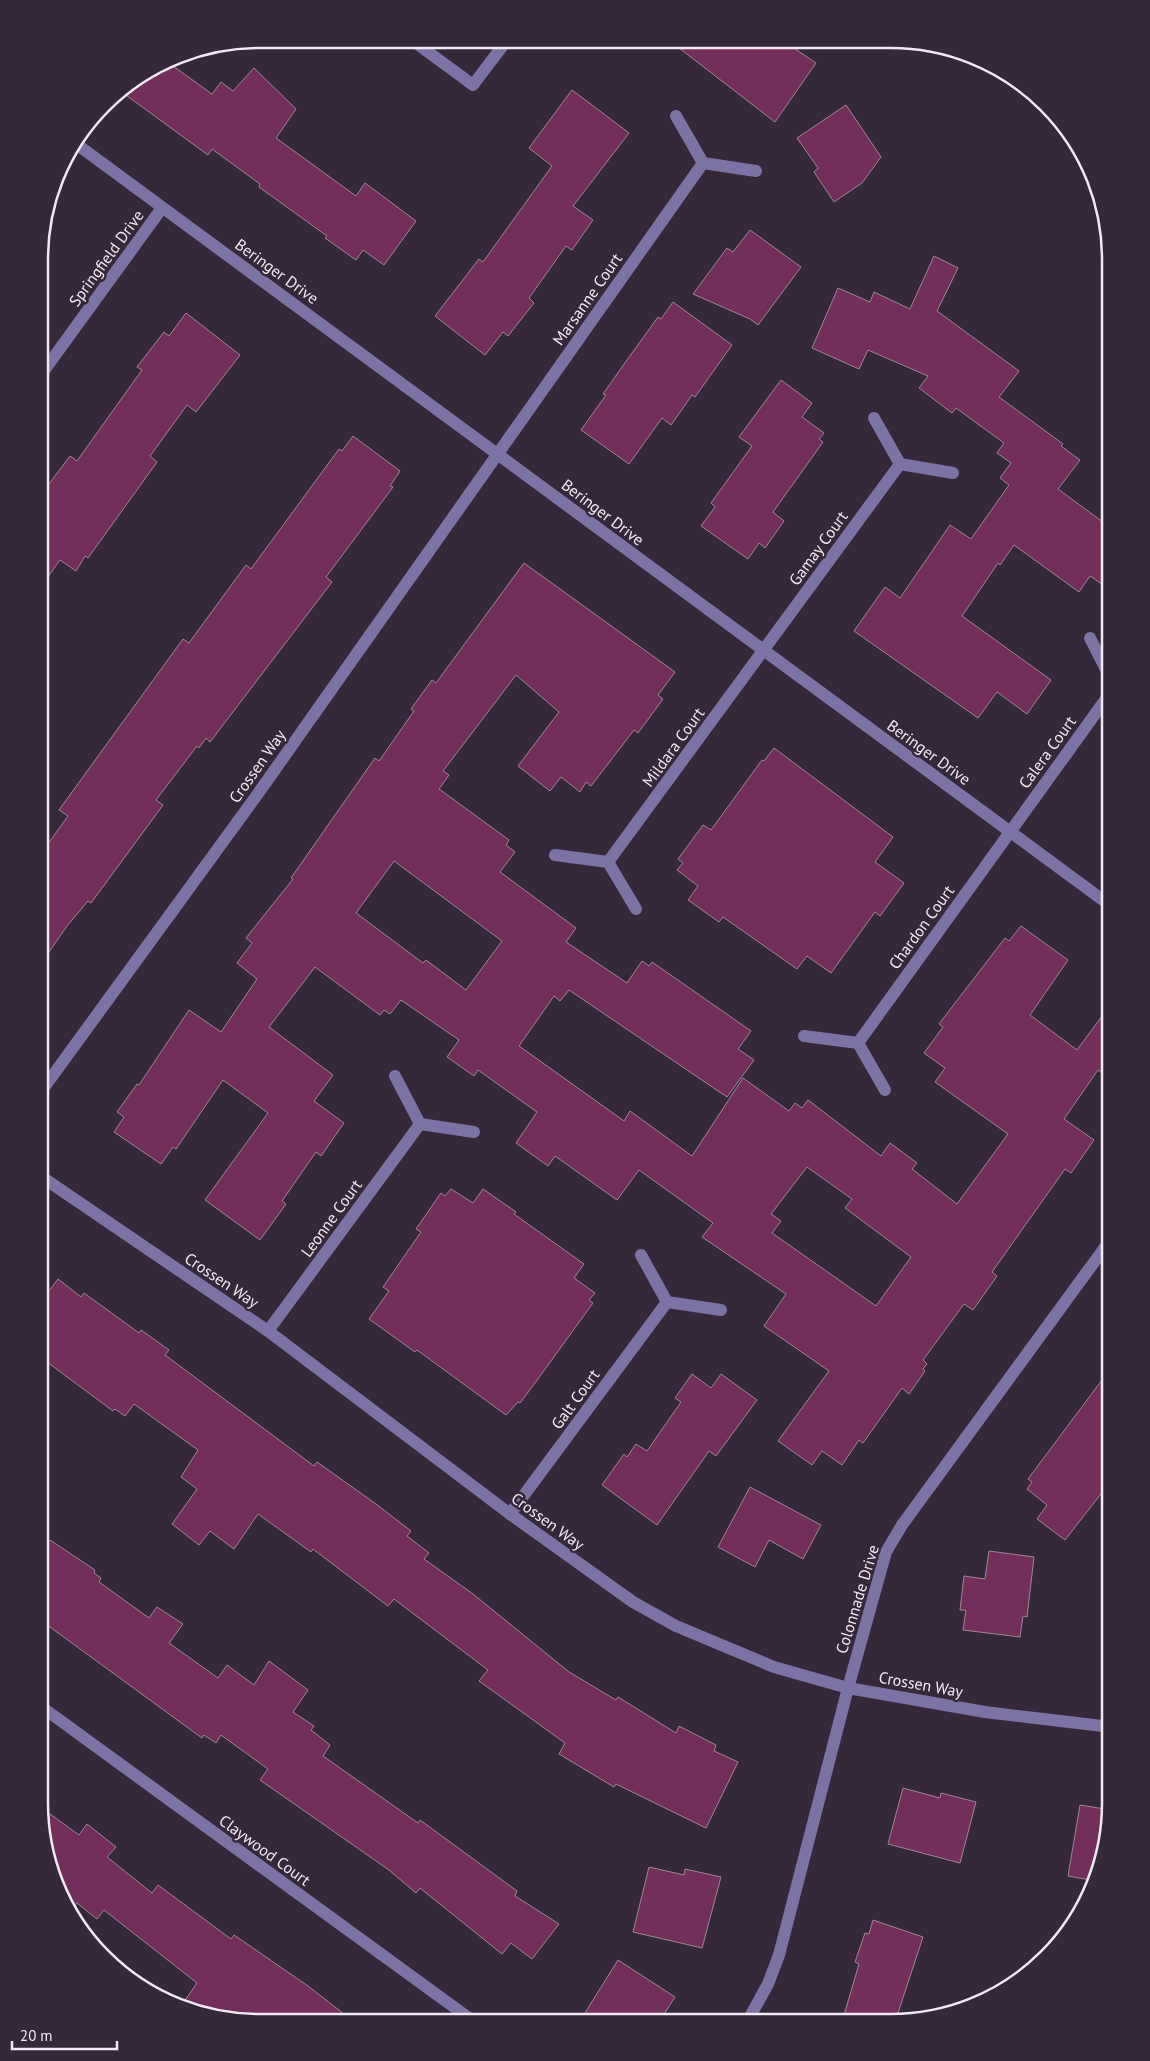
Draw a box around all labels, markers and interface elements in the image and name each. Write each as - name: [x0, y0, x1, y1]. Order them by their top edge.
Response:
- street label: Springfield Drive: [64, 206, 148, 310]
- street label: Beringer Drive: [231, 234, 323, 308]
- street label: Marsanne Court: [548, 249, 626, 349]
- street label: Beringer Drive: [558, 474, 648, 550]
- street label: Gamay Court: [784, 506, 852, 589]
- street label: Mildara Court: [638, 703, 709, 790]
- street label: Calera Court: [1014, 712, 1080, 792]
- street label: Beringer Drive: [883, 715, 975, 789]
- street label: Crossen Way: [224, 725, 290, 807]
- street label: Chardon Court: [884, 881, 958, 973]
- street label: Leonne Court: [296, 1175, 366, 1261]
- street label: Crossen Way: [181, 1248, 263, 1312]
- street label: Galt Court: [547, 1365, 604, 1433]
- street label: Crossen Way: [508, 1488, 589, 1554]
- street label: Colonnade Drive: [831, 1542, 883, 1656]
- street label: Crossen Way: [877, 1667, 965, 1701]
- street label: Claywood Court: [215, 1810, 315, 1890]
- scale bar: [12, 2018, 118, 2050]
- text: 20 m: [20, 2026, 53, 2045]

